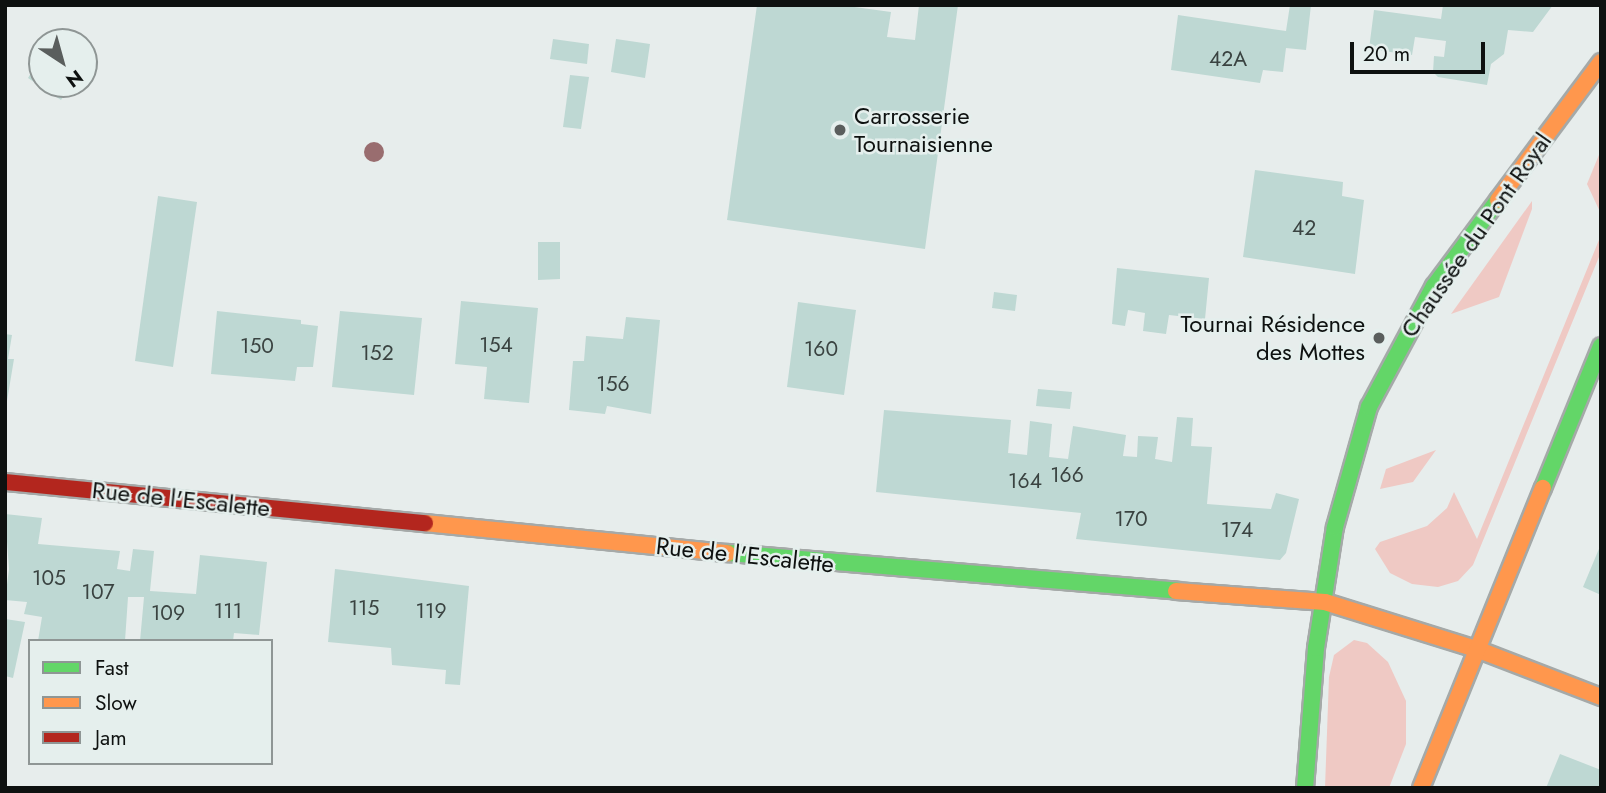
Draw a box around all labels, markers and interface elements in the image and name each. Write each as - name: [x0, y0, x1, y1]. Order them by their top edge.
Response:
- north arrow: [28, 28, 98, 98]
- scale bar: [1354, 28, 1489, 72]
- text: 20 m: [1363, 39, 1410, 69]
- house number: 42A: [1209, 46, 1247, 72]
- text: N: [60, 63, 89, 94]
- place label: Carrosserie Tournaisienne: [854, 102, 993, 158]
- marker: Carrosserie Tournaisienne: [832, 122, 848, 138]
- street label: Chaussée du Pont Royal: [1395, 127, 1557, 343]
- house number: 42: [1292, 215, 1316, 241]
- place label: Tournai Résidence des Mottes: [1181, 310, 1365, 366]
- marker: Tournai Résidence des Mottes: [1371, 330, 1387, 346]
- house number: 154: [479, 332, 513, 358]
- house number: 150: [240, 333, 274, 359]
- house number: 160: [804, 336, 838, 362]
- house number: 152: [360, 340, 394, 366]
- house number: 156: [596, 371, 630, 397]
- house number: 166: [1050, 462, 1084, 488]
- house number: 164: [1008, 468, 1042, 494]
- street label: Rue de l'Escalette: [91, 475, 271, 523]
- house number: 170: [1114, 506, 1148, 532]
- house number: 174: [1221, 517, 1253, 543]
- street label: Rue de l'Escalette: [655, 531, 835, 579]
- house number: 105: [32, 565, 66, 591]
- house number: 107: [81, 579, 115, 605]
- house number: 115: [349, 595, 379, 621]
- house number: 111: [214, 598, 242, 624]
- house number: 119: [416, 598, 446, 624]
- house number: 109: [151, 600, 185, 626]
- legend: [28, 639, 273, 765]
- text: Fast: [95, 653, 128, 683]
- text: Slow: [95, 688, 137, 718]
- text: Jam: [95, 723, 127, 753]

